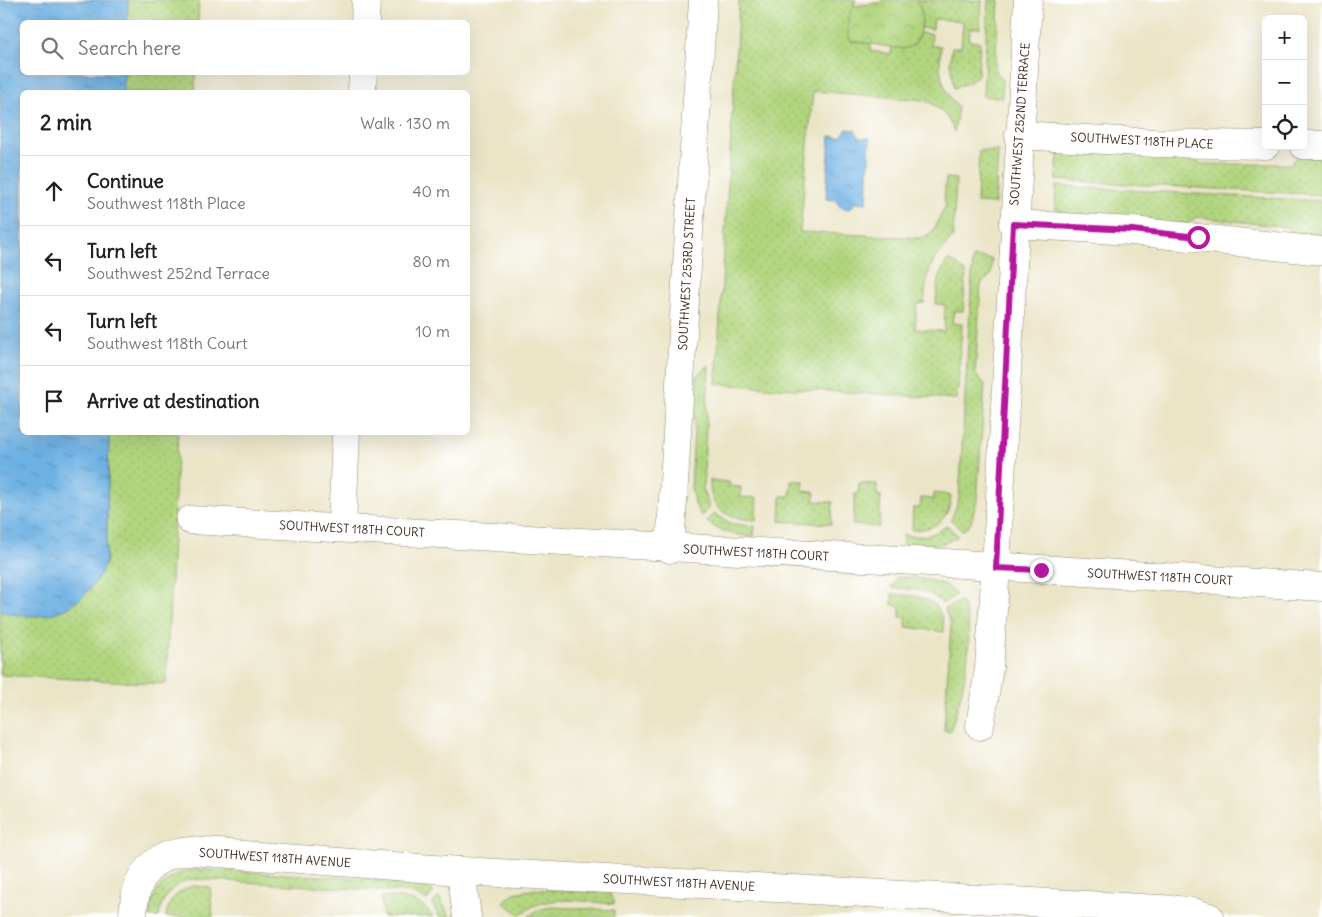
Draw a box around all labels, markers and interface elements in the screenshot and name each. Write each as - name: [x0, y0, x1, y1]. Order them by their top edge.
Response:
- map controls: [1262, 15, 1307, 150]
- button: +: [1262, 15, 1307, 60]
- search box: [20, 20, 470, 75]
- icon: search: [38, 34, 66, 62]
- text: Search here: [78, 36, 181, 60]
- street label: SOUTHWEST 252ND TERRACE: [1006, 42, 1033, 206]
- button: −: [1262, 60, 1307, 105]
- button: locate: [1262, 105, 1307, 150]
- text: 2 min: [40, 109, 92, 136]
- text: Walk · 130 m: [360, 113, 450, 133]
- street label: SOUTHWEST 118TH PLACE: [1070, 129, 1214, 152]
- text: Continue: [87, 169, 164, 193]
- icon: ahead: [40, 177, 68, 205]
- text: 40 m: [412, 181, 450, 201]
- text: Southwest 118th Place: [87, 193, 246, 213]
- street label: SOUTHWEST 253RD STREET: [675, 197, 698, 351]
- route start: [1187, 226, 1210, 249]
- text: Turn left: [87, 239, 157, 263]
- icon: left: [40, 247, 68, 275]
- text: 80 m: [412, 251, 450, 271]
- text: Southwest 252nd Terrace: [87, 263, 270, 283]
- text: Turn left: [87, 309, 157, 333]
- icon: left: [40, 317, 68, 345]
- text: 10 m: [415, 321, 450, 341]
- text: Southwest 118th Court: [87, 333, 247, 353]
- icon: arrive: [40, 387, 68, 415]
- text: Arrive at destination: [87, 389, 260, 413]
- street label: SOUTHWEST 118TH COURT: [279, 517, 425, 540]
- street label: SOUTHWEST 118TH COURT: [683, 541, 829, 564]
- route end: [1030, 559, 1053, 582]
- street label: SOUTHWEST 118TH COURT: [1087, 565, 1233, 588]
- street label: SOUTHWEST 118TH AVENUE: [199, 845, 351, 870]
- street label: SOUTHWEST 118TH AVENUE: [603, 871, 755, 894]

